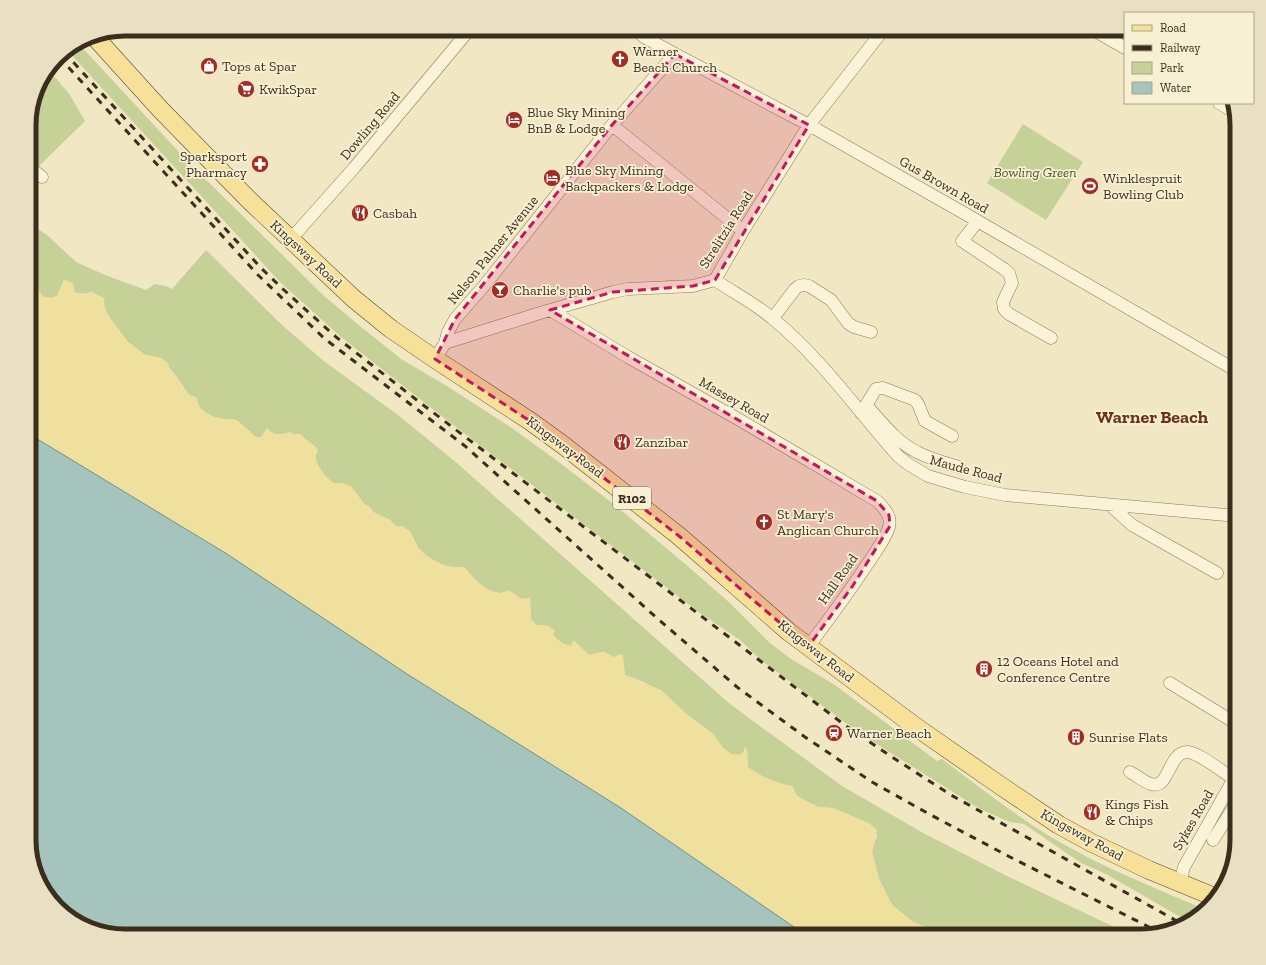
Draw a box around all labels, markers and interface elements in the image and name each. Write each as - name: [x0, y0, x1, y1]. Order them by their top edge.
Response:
- legend: [1124, 12, 1254, 104]
- text: Road: [1160, 21, 1186, 35]
- text: Railway: [1160, 41, 1201, 55]
- place label: Warner Beach Church: [633, 43, 717, 76]
- church icon: Warner Beach Church: [610, 49, 630, 69]
- shop icon: Tops at Spar: [199, 56, 219, 76]
- place label: Tops at Spar: [222, 58, 297, 75]
- text: Park: [1160, 61, 1185, 75]
- supermarket icon: KwikSpar: [236, 79, 256, 99]
- place label: KwikSpar: [259, 81, 317, 98]
- text: Water: [1160, 81, 1192, 95]
- street label: Dowling Road: [336, 88, 404, 164]
- place label: Blue Sky Mining BnB & Lodge: [527, 104, 626, 137]
- hotel icon: Blue Sky Mining BnB & Lodge: [504, 110, 524, 130]
- place label: Sparksport Pharmacy: [180, 148, 248, 181]
- street label: Gus Brown Road: [896, 153, 992, 218]
- pharmacy icon: Sparksport Pharmacy: [250, 154, 270, 174]
- place label: Blue Sky Mining Backpackers & Lodge: [565, 162, 694, 195]
- park label: Bowling Green: [993, 164, 1077, 181]
- hotel icon: Blue Sky Mining Backpackers & Lodge: [542, 168, 562, 188]
- place label: Winklespruit Bowling Club: [1103, 170, 1184, 203]
- sports icon: Winklespruit Bowling Club: [1080, 176, 1100, 196]
- street label: Strelitzia Road: [695, 188, 757, 272]
- street label: Nelson Palmer Avenue: [444, 192, 542, 308]
- restaurant icon: Casbah: [350, 203, 370, 223]
- place label: Casbah: [373, 205, 417, 222]
- street label: Kingsway Road: [267, 216, 346, 292]
- bar icon: Charlie's pub: [490, 280, 510, 300]
- place label: Charlie's pub: [513, 282, 592, 299]
- street label: Massey Road: [696, 373, 772, 427]
- district label: Warner Beach: [1096, 406, 1209, 428]
- street label: Kingsway Road: [523, 413, 607, 482]
- restaurant icon: Zanzibar: [612, 432, 632, 452]
- place label: Zanzibar: [635, 434, 689, 451]
- street label: Maude Road: [928, 451, 1004, 487]
- road number: R102: [613, 487, 651, 509]
- place label: St Mary's Anglican Church: [777, 506, 879, 539]
- church icon: St Mary's Anglican Church: [754, 512, 774, 532]
- street label: Hall Road: [814, 550, 862, 608]
- street label: Kingsway Road: [775, 616, 858, 686]
- place label: 12 Oceans Hotel and Conference Centre: [997, 653, 1119, 686]
- building icon: 12 Oceans Hotel and Conference Centre: [974, 659, 994, 679]
- station icon: Warner Beach: [824, 723, 844, 743]
- place label: Warner Beach: [847, 725, 932, 742]
- building icon: Sunrise Flats: [1066, 727, 1086, 747]
- place label: Sunrise Flats: [1089, 729, 1168, 746]
- street label: Sykes Road: [1169, 786, 1217, 853]
- place label: Kings Fish & Chips: [1105, 796, 1169, 829]
- restaurant icon: Kings Fish & Chips: [1082, 802, 1102, 822]
- street label: Kingsway Road: [1038, 805, 1127, 865]

